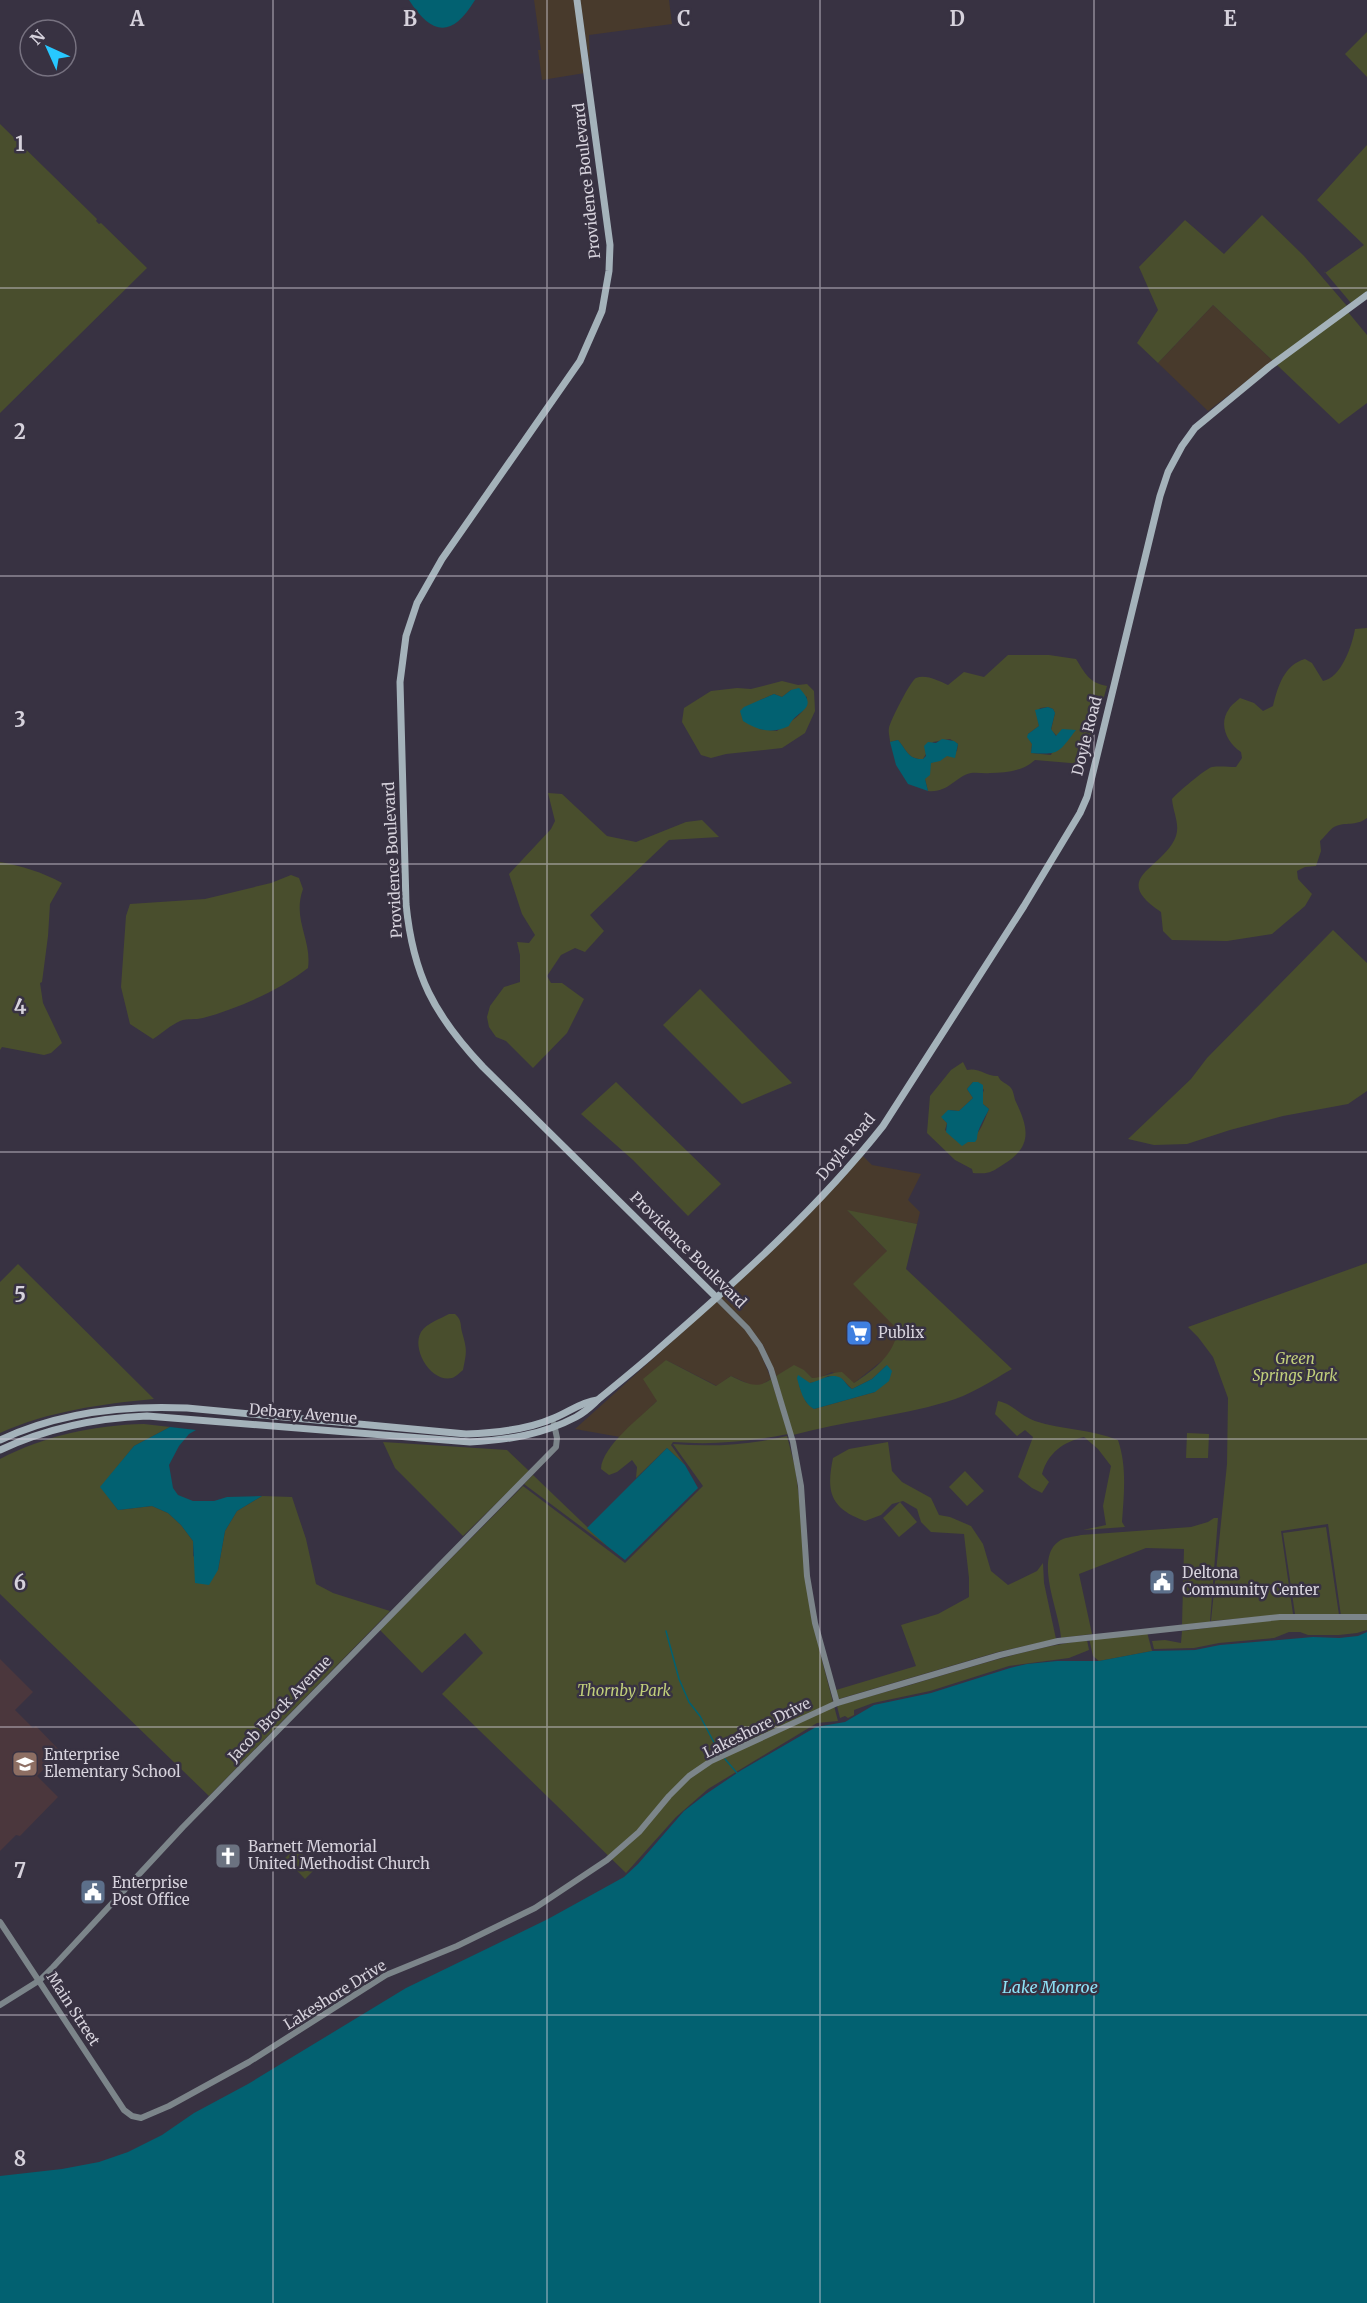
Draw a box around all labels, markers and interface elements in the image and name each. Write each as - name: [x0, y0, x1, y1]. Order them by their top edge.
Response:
- text: A: [129, 6, 145, 31]
- text: B: [403, 6, 417, 31]
- text: C: [677, 6, 691, 31]
- text: D: [949, 6, 965, 31]
- text: E: [1223, 6, 1237, 31]
- north arrow: [18, 18, 78, 78]
- text: N: [26, 26, 49, 49]
- street label: Providence Boulevard: [569, 102, 604, 260]
- text: 1: [15, 131, 25, 156]
- text: 2: [14, 419, 26, 444]
- street label: Doyle Road: [1067, 694, 1106, 778]
- text: 3: [14, 707, 26, 732]
- street label: Providence Boulevard: [379, 781, 406, 939]
- text: 4: [14, 994, 27, 1019]
- street label: Doyle Road: [812, 1110, 879, 1184]
- street label: Providence Boulevard: [626, 1188, 750, 1312]
- text: 5: [14, 1282, 26, 1307]
- supermarket icon: Publix: [844, 1318, 874, 1348]
- place label: Publix: [878, 1323, 924, 1342]
- park label: Green Springs Park: [1253, 1349, 1338, 1385]
- street label: Debary Avenue: [248, 1399, 358, 1428]
- place label: Deltona Community Center: [1182, 1563, 1319, 1599]
- public building icon: Deltona Community Center: [1147, 1567, 1177, 1597]
- text: 6: [14, 1570, 26, 1595]
- street label: Jacob Brock Avenue: [223, 1651, 335, 1767]
- park label: Thornby Park: [577, 1681, 672, 1700]
- street label: Lakeshore Drive: [700, 1693, 814, 1762]
- place label: Enterprise Elementary School: [44, 1745, 181, 1781]
- school or university icon: Enterprise Elementary School: [10, 1749, 40, 1779]
- place label: Barnett Memorial United Methodist Church: [248, 1837, 430, 1873]
- church icon: Barnett Memorial United Methodist Church: [213, 1841, 243, 1871]
- text: 7: [14, 1858, 26, 1883]
- place label: Enterprise Post Office: [112, 1873, 190, 1909]
- public building icon: Enterprise Post Office: [78, 1877, 108, 1907]
- street label: Lakeshore Drive: [280, 1955, 390, 2034]
- street label: Main Street: [43, 1968, 104, 2049]
- water label: Lake Monroe: [1002, 1977, 1098, 1997]
- text: 8: [14, 2146, 26, 2171]

